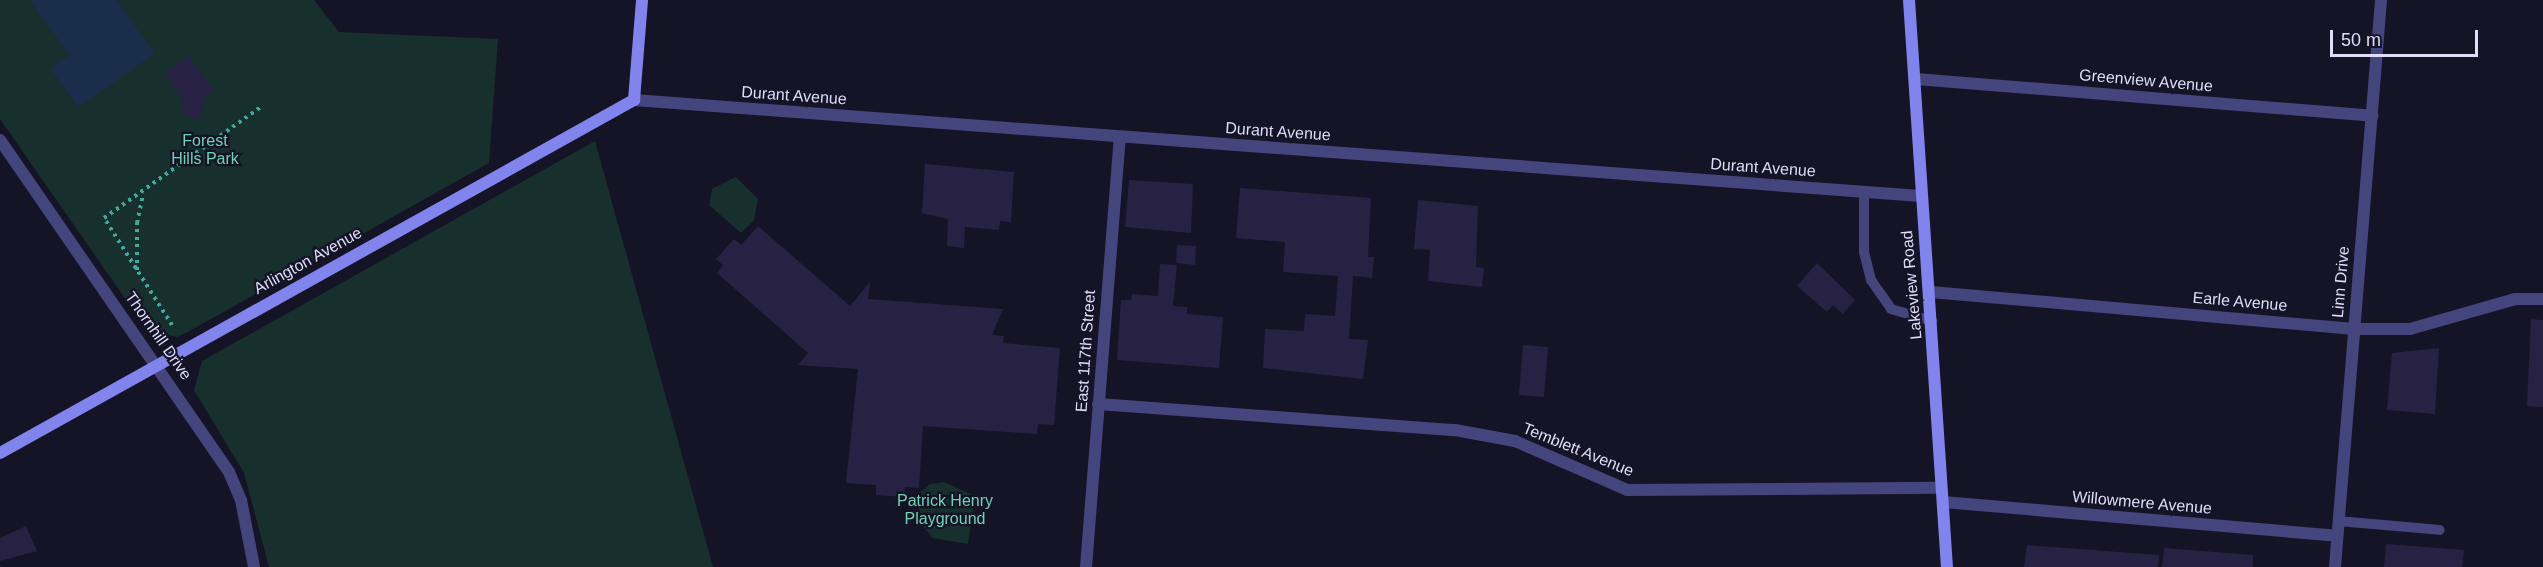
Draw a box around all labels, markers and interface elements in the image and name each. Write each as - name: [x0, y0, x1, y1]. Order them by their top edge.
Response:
- scale bar: [2333, 18, 2482, 56]
- text: 50 m: [2341, 30, 2381, 50]
- street label: Greenview Avenue: [2078, 66, 2214, 96]
- street label: Durant Avenue: [740, 83, 848, 109]
- street label: Durant Avenue: [1224, 119, 1332, 145]
- park label: Forest Hills Park: [171, 131, 239, 169]
- street label: Durant Avenue: [1709, 155, 1817, 181]
- street label: Arlington Avenue: [250, 223, 366, 299]
- street label: Lakeview Road: [1898, 230, 1926, 340]
- street label: Linn Drive: [2328, 245, 2354, 319]
- street label: Thornhill Drive: [121, 288, 195, 384]
- street label: Earle Avenue: [2191, 288, 2289, 316]
- street label: East 117th Street: [1072, 289, 1100, 413]
- street label: Temblett Avenue: [1519, 419, 1637, 481]
- street label: Willowmere Avenue: [2071, 487, 2213, 519]
- park label: Patrick Henry Playground: [897, 491, 993, 529]

